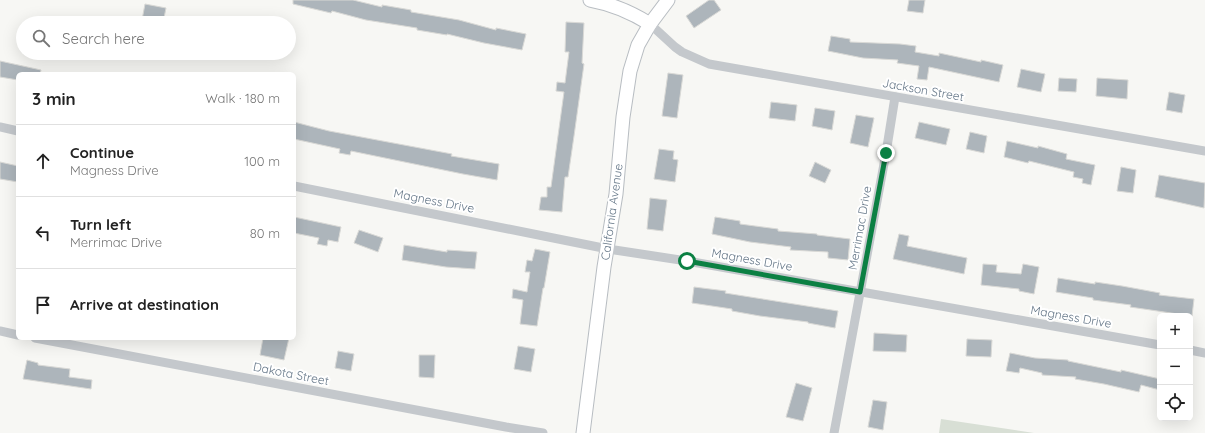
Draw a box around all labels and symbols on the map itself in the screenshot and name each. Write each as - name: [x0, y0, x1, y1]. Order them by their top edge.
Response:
- street label: Jackson Street: [881, 75, 965, 104]
- route end: [877, 144, 895, 162]
- street label: California Avenue: [597, 163, 626, 261]
- street label: Merrimac Drive: [845, 184, 874, 271]
- street label: Magness Drive: [393, 185, 476, 216]
- street label: Magness Drive: [710, 245, 794, 274]
- route start: [678, 252, 696, 270]
- street label: Magness Drive: [1029, 302, 1113, 331]
- street label: Dakota Street: [252, 359, 330, 388]

